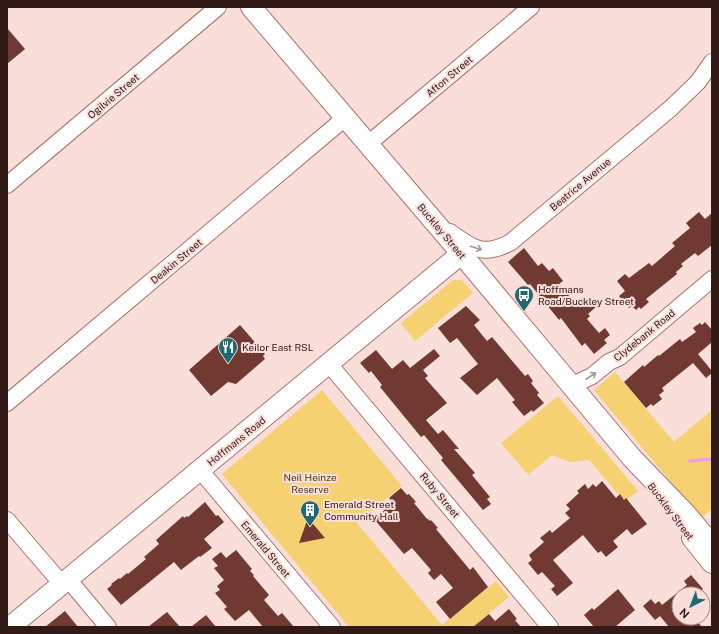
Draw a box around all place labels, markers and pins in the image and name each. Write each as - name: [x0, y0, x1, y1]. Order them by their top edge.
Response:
- place label: Hoffmans Road/Buckley Street: [538, 283, 634, 307]
- bus stop icon: Hoffmans Road/Buckley Street: [513, 284, 535, 312]
- restaurant icon: Keilor East RSL: [217, 336, 239, 364]
- place label: Keilor East RSL: [242, 341, 314, 353]
- place label: Emerald Street Community Hall: [324, 498, 399, 522]
- building icon: Emerald Street Community Hall: [299, 499, 321, 527]

